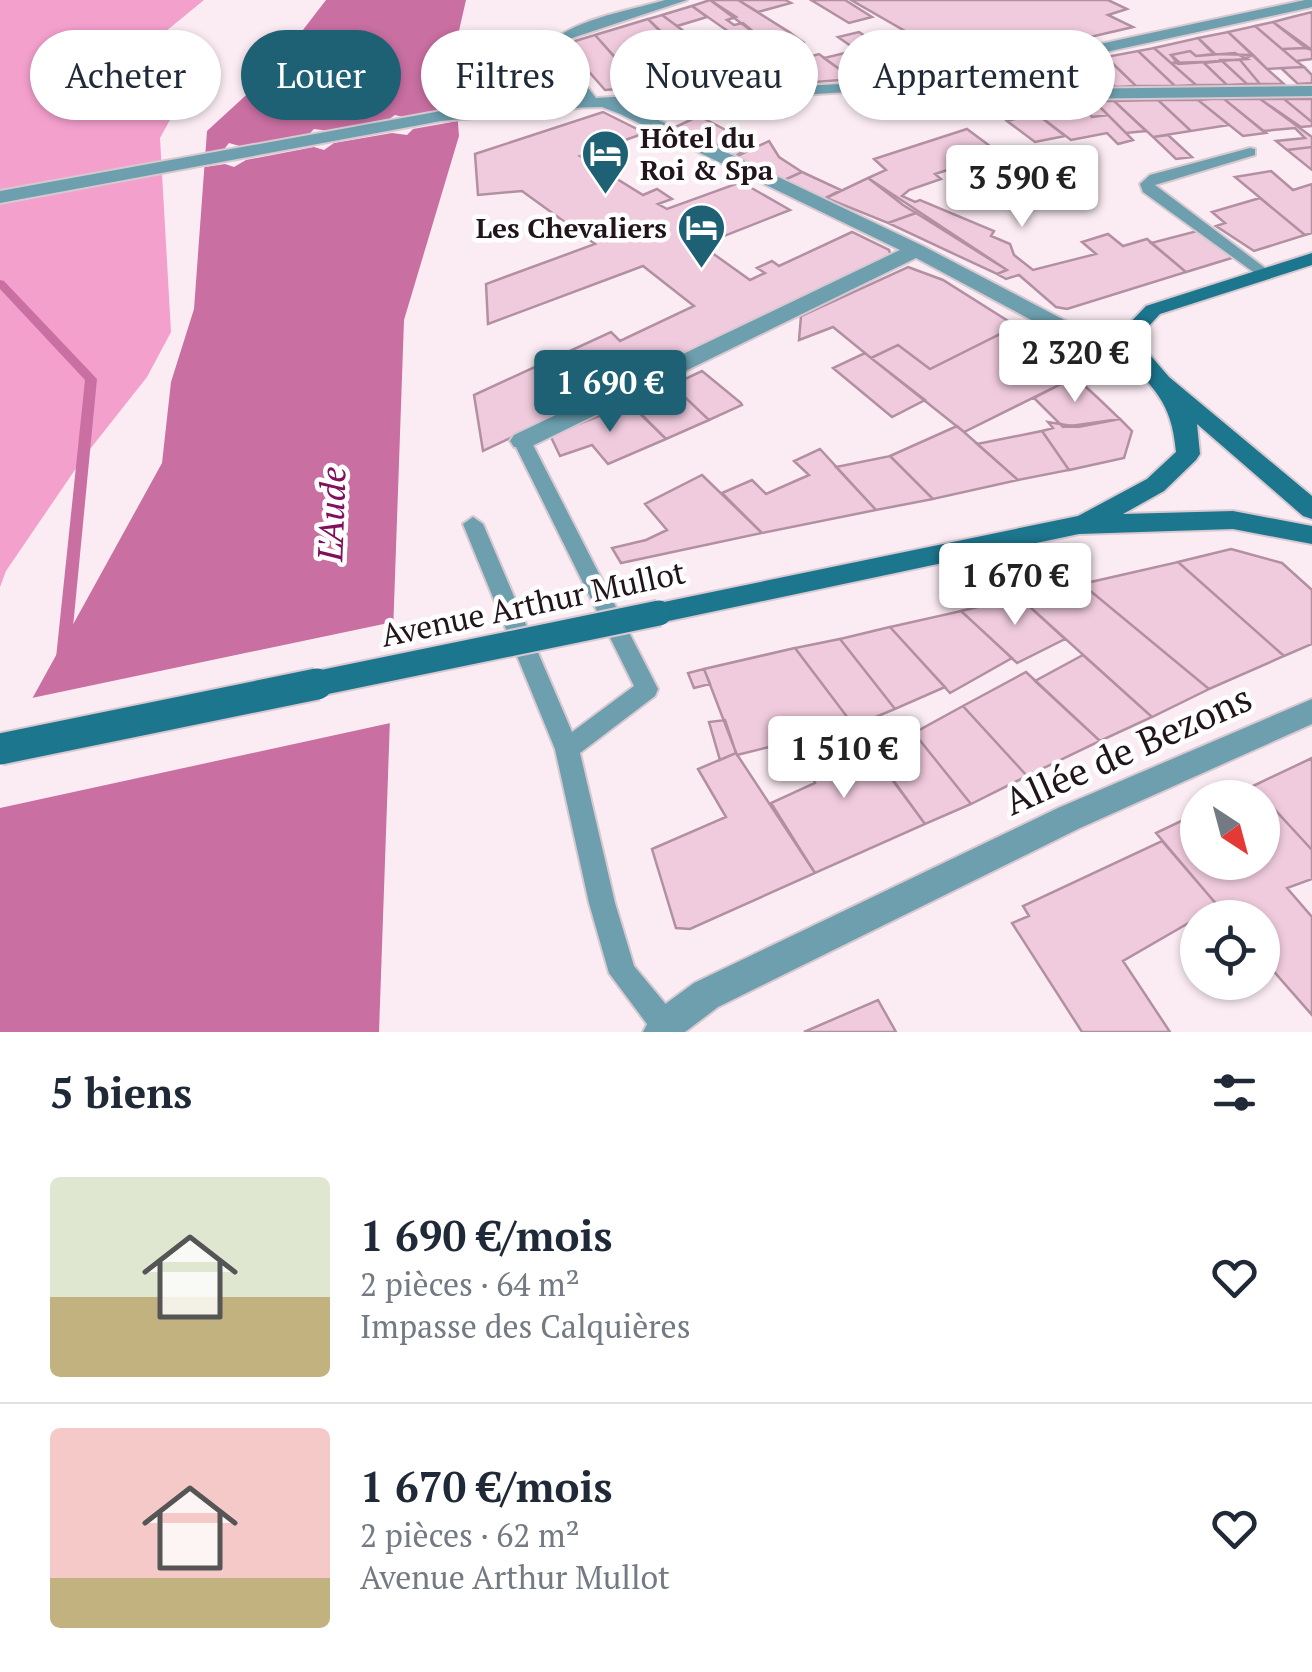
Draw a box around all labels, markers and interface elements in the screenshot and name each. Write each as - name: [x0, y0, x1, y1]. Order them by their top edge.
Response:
- chip: Acheter: [30, 30, 221, 120]
- chip: Louer: [241, 30, 401, 120]
- chip: Filtres: [421, 30, 590, 120]
- chip: Nouveau: [610, 30, 818, 120]
- chip: Appartement: [838, 30, 1115, 120]
- place label: Hôtel du Roi & Spa: [640, 119, 774, 188]
- hotel icon: Hôtel du Roi & Spa: [579, 128, 631, 196]
- pin: 3 590 €: [930, 145, 1114, 230]
- text: 3 590 €: [968, 156, 1076, 198]
- hotel icon: Les Chevaliers: [676, 202, 728, 270]
- place label: Les Chevaliers: [476, 209, 667, 246]
- pin: 2 320 €: [983, 320, 1167, 405]
- text: 2 320 €: [1021, 331, 1129, 373]
- pin: 1 690 €: [518, 350, 702, 435]
- text: 1 690 €: [556, 361, 664, 403]
- water label: L'Aude: [306, 466, 356, 563]
- pin: 1 670 €: [923, 543, 1107, 628]
- street label: Avenue Arthur Mullot: [377, 550, 689, 656]
- text: 1 670 €: [961, 554, 1069, 596]
- street label: Allée de Bezons: [996, 672, 1259, 826]
- pin: 1 510 €: [752, 716, 936, 801]
- text: 1 510 €: [790, 727, 898, 769]
- north arrow: [1180, 780, 1280, 880]
- map controls: [1180, 780, 1280, 1000]
- button: locate: [1180, 900, 1280, 1000]
- text: 5 biens: [50, 1064, 192, 1120]
- icon: filters: [1207, 1065, 1262, 1120]
- text: 1 690 €/mois: [360, 1207, 612, 1263]
- icon: home: [130, 1217, 250, 1337]
- icon: heart: [1207, 1250, 1262, 1305]
- text: 2 pièces · 64 m²: [360, 1263, 580, 1305]
- text: Impasse des Calquières: [360, 1305, 691, 1347]
- text: 1 670 €/mois: [360, 1458, 612, 1514]
- icon: home: [130, 1468, 250, 1588]
- icon: heart: [1207, 1501, 1262, 1556]
- text: 2 pièces · 62 m²: [360, 1514, 580, 1556]
- text: Avenue Arthur Mullot: [360, 1556, 670, 1598]

